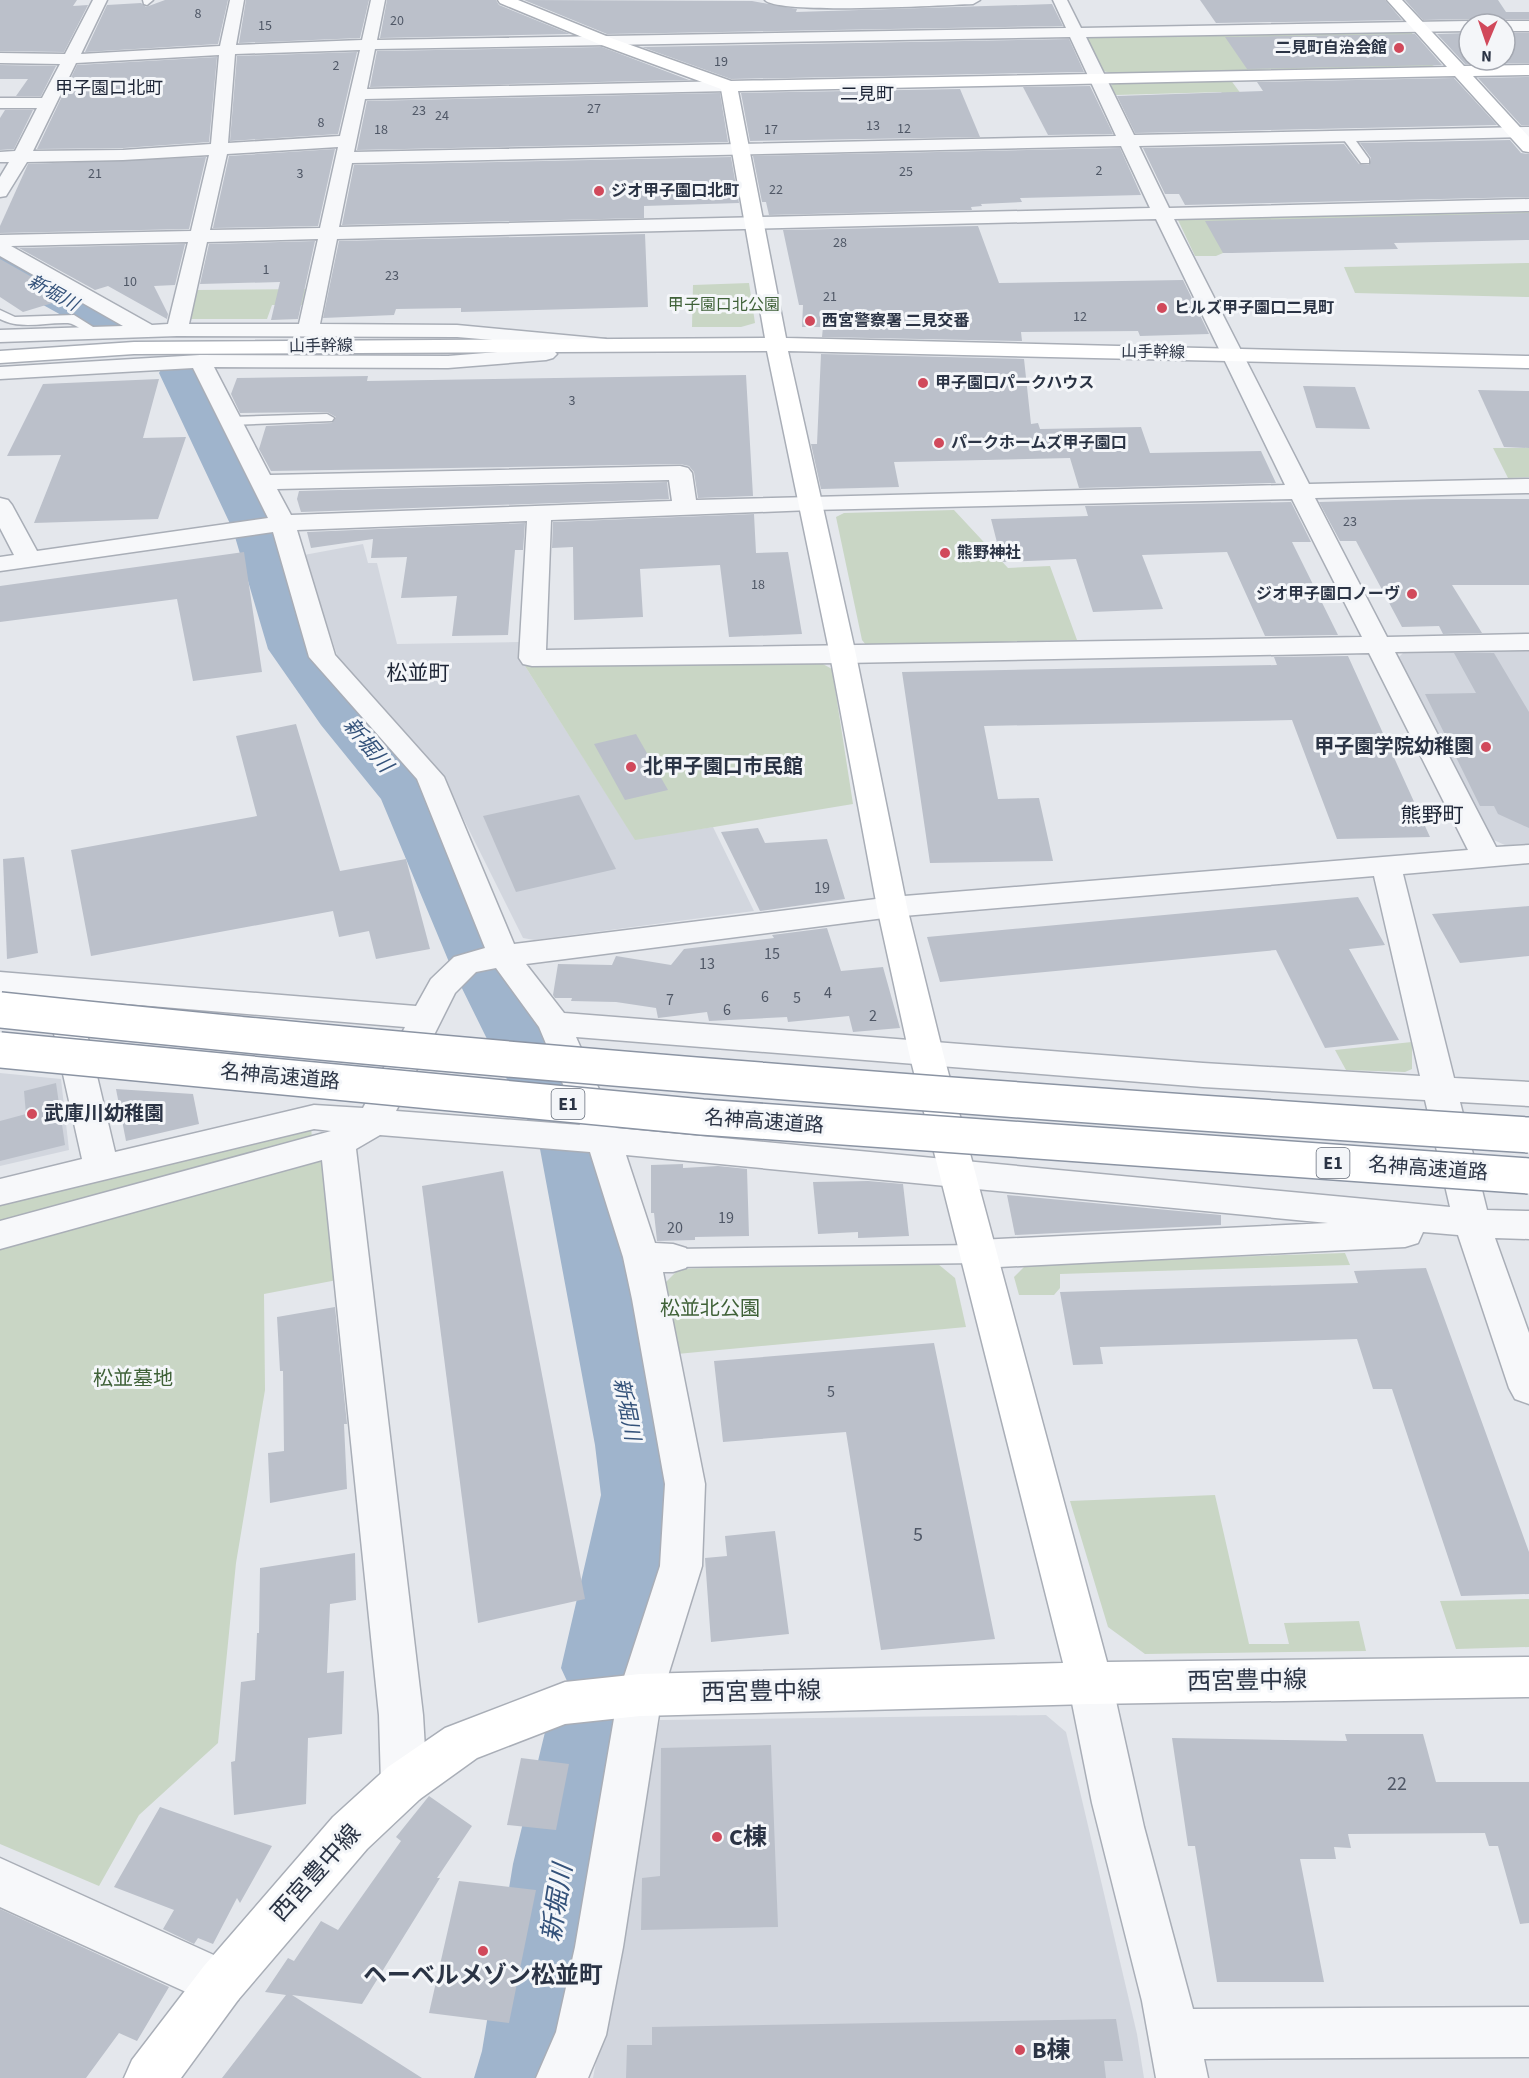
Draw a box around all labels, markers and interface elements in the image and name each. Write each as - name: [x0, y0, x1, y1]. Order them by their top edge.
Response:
- house number: 8: [195, 4, 202, 24]
- house number: 20: [390, 11, 404, 31]
- north arrow: [1457, 12, 1517, 72]
- house number: 15: [258, 16, 272, 36]
- place label: 二見町自治会館: [1275, 37, 1387, 59]
- marker: 二見町自治会館: [1392, 41, 1406, 55]
- text: N: [1481, 45, 1492, 67]
- house number: 19: [714, 52, 728, 72]
- house number: 2: [333, 56, 340, 76]
- district label: 甲子園口北町: [55, 76, 163, 101]
- district label: 二見町: [840, 82, 894, 107]
- house number: 27: [587, 99, 601, 119]
- house number: 23: [412, 101, 426, 121]
- house number: 24: [435, 106, 449, 126]
- house number: 8: [318, 113, 325, 133]
- house number: 13: [866, 116, 880, 136]
- house number: 12: [897, 119, 911, 139]
- house number: 18: [374, 120, 388, 140]
- house number: 17: [764, 120, 778, 140]
- house number: 2: [1096, 161, 1103, 181]
- house number: 25: [899, 162, 913, 182]
- house number: 21: [88, 164, 102, 184]
- house number: 3: [297, 164, 304, 184]
- place label: ジオ甲子園口北町: [611, 180, 739, 202]
- house number: 22: [769, 180, 783, 200]
- marker: ジオ甲子園口北町: [592, 184, 606, 198]
- house number: 28: [833, 233, 847, 253]
- house number: 1: [263, 260, 270, 280]
- house number: 23: [385, 266, 399, 286]
- water label: 新堀川: [23, 269, 84, 318]
- house number: 10: [123, 272, 137, 292]
- house number: 21: [823, 287, 837, 307]
- park label: 甲子園口北公園: [668, 294, 780, 316]
- place label: ヒルズ甲子園口二見町: [1174, 297, 1334, 319]
- marker: ヒルズ甲子園口二見町: [1155, 301, 1169, 315]
- house number: 12: [1073, 307, 1087, 327]
- place label: 西宮警察署 二見交番: [822, 310, 969, 332]
- marker: 西宮警察署 二見交番: [803, 314, 817, 328]
- street label: 山手幹線: [289, 334, 353, 358]
- street label: 山手幹線: [1121, 340, 1185, 364]
- place label: 甲子園口パークハウス: [935, 372, 1094, 394]
- marker: 甲子園口パークハウス: [916, 376, 930, 390]
- house number: 3: [569, 391, 576, 411]
- place label: パークホームズ甲子園口: [951, 432, 1127, 454]
- marker: パークホームズ甲子園口: [932, 436, 946, 450]
- house number: 23: [1343, 512, 1357, 532]
- place label: 熊野神社: [957, 542, 1021, 564]
- marker: 熊野神社: [938, 546, 952, 560]
- house number: 18: [751, 575, 765, 595]
- place label: ジオ甲子園口ノーヴ: [1256, 583, 1400, 605]
- marker: ジオ甲子園口ノーヴ: [1405, 587, 1419, 601]
- district label: 松並町: [387, 658, 450, 688]
- water label: 新堀川: [336, 711, 401, 780]
- place label: 甲子園学院幼稚園: [1314, 733, 1474, 761]
- marker: 甲子園学院幼稚園: [1479, 740, 1493, 754]
- place label: 北甲子園口市民館: [643, 753, 803, 781]
- marker: 北甲子園口市民館: [624, 760, 638, 774]
- district label: 熊野町: [1401, 800, 1464, 830]
- house number: 19: [814, 877, 830, 899]
- house number: 15: [764, 943, 780, 965]
- house number: 13: [699, 953, 715, 975]
- house number: 4: [824, 982, 832, 1004]
- house number: 6: [761, 986, 769, 1008]
- house number: 5: [793, 987, 801, 1009]
- house number: 7: [666, 989, 674, 1011]
- house number: 6: [723, 999, 731, 1021]
- house number: 2: [869, 1005, 877, 1027]
- street label: 名神高速道路: [219, 1058, 341, 1096]
- road number: E1: [552, 1089, 584, 1119]
- place label: 武庫川幼稚園: [44, 1100, 164, 1128]
- street label: 名神高速道路: [703, 1104, 825, 1140]
- marker: 武庫川幼稚園: [25, 1107, 39, 1121]
- road number: E1: [1316, 1148, 1350, 1178]
- street label: 名神高速道路: [1367, 1151, 1489, 1187]
- house number: 19: [718, 1207, 734, 1229]
- house number: 20: [667, 1217, 683, 1239]
- park label: 松並北公園: [660, 1295, 760, 1323]
- park label: 松並墓地: [93, 1365, 173, 1393]
- water label: 新堀川: [606, 1375, 648, 1445]
- house number: 5: [827, 1381, 835, 1403]
- house number: 5: [913, 1521, 923, 1549]
- street label: 西宮豊中線: [1187, 1662, 1307, 1700]
- street label: 西宮豊中線: [701, 1673, 821, 1711]
- house number: 22: [1387, 1770, 1407, 1798]
- street label: 西宮豊中線: [263, 1817, 369, 1929]
- place label: C棟: [729, 1820, 767, 1855]
- marker: C棟: [710, 1830, 724, 1844]
- water label: 新堀川: [533, 1859, 582, 1944]
- marker: ヘーベルメゾン松並町: [476, 1944, 490, 1958]
- place label: ヘーベルメゾン松並町: [363, 1958, 603, 1993]
- place label: B棟: [1032, 2033, 1071, 2068]
- marker: B棟: [1013, 2043, 1027, 2057]

